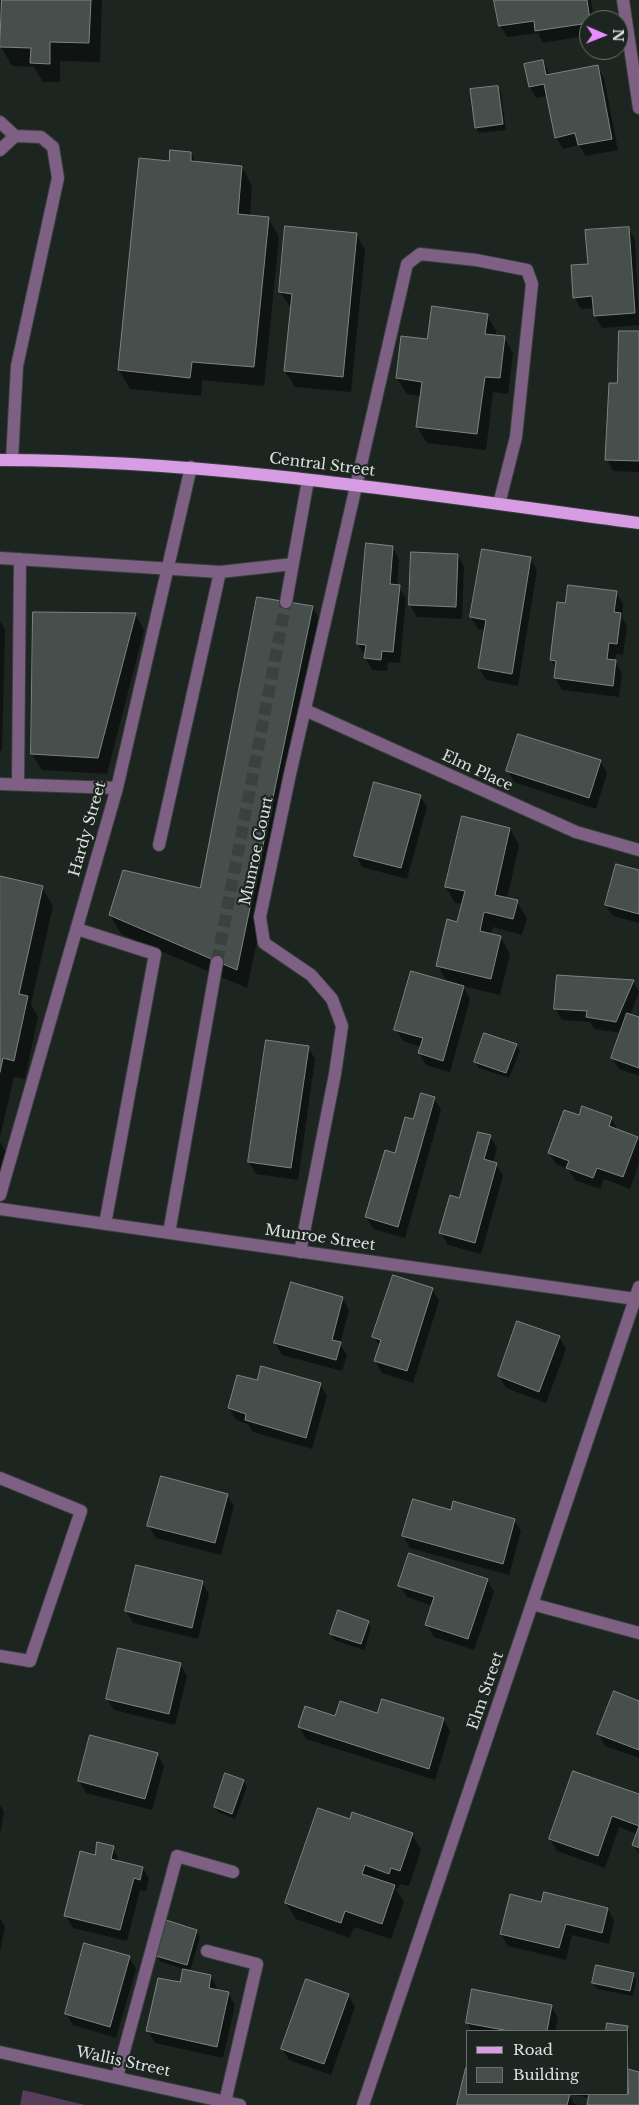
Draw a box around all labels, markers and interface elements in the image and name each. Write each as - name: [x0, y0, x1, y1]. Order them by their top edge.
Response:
- north arrow: [579, 10, 629, 60]
- text: N: [609, 28, 627, 42]
- street label: Central Street: [268, 450, 376, 480]
- street label: Elm Place: [439, 747, 515, 795]
- street label: Hardy Street: [66, 779, 110, 879]
- street label: Munroe Court: [237, 795, 277, 907]
- street label: Munroe Street: [264, 1221, 376, 1255]
- street label: Elm Street: [464, 1650, 508, 1732]
- legend: [466, 2030, 629, 2095]
- text: Road: [513, 2040, 553, 2059]
- street label: Wallis Street: [74, 2043, 172, 2081]
- text: Building: [513, 2065, 579, 2084]

